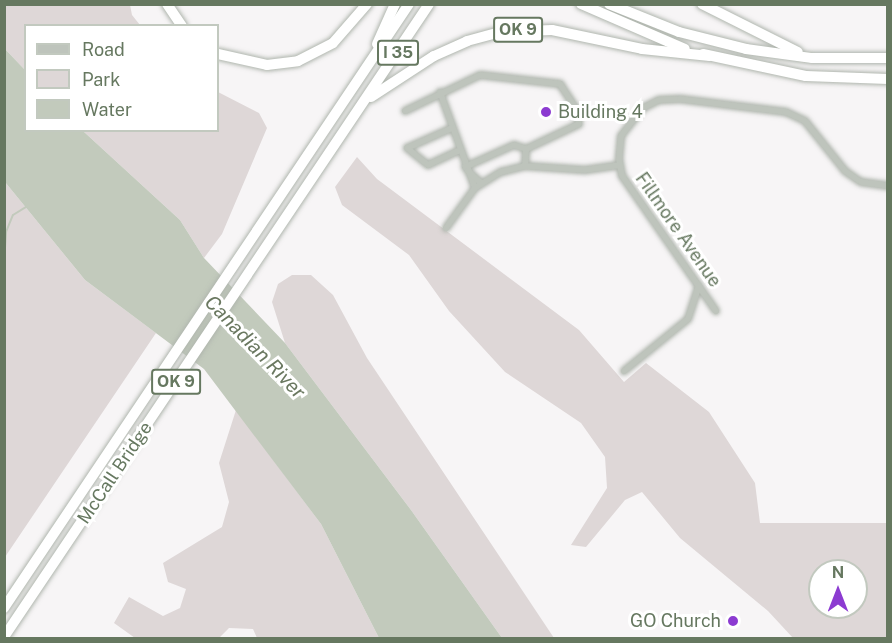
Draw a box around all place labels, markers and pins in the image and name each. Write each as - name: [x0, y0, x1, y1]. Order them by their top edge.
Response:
- place label: Building 4: [558, 101, 643, 123]
- marker: Building 4: [539, 105, 553, 119]
- place label: GO Church: [630, 610, 721, 632]
- marker: GO Church: [726, 614, 740, 628]

